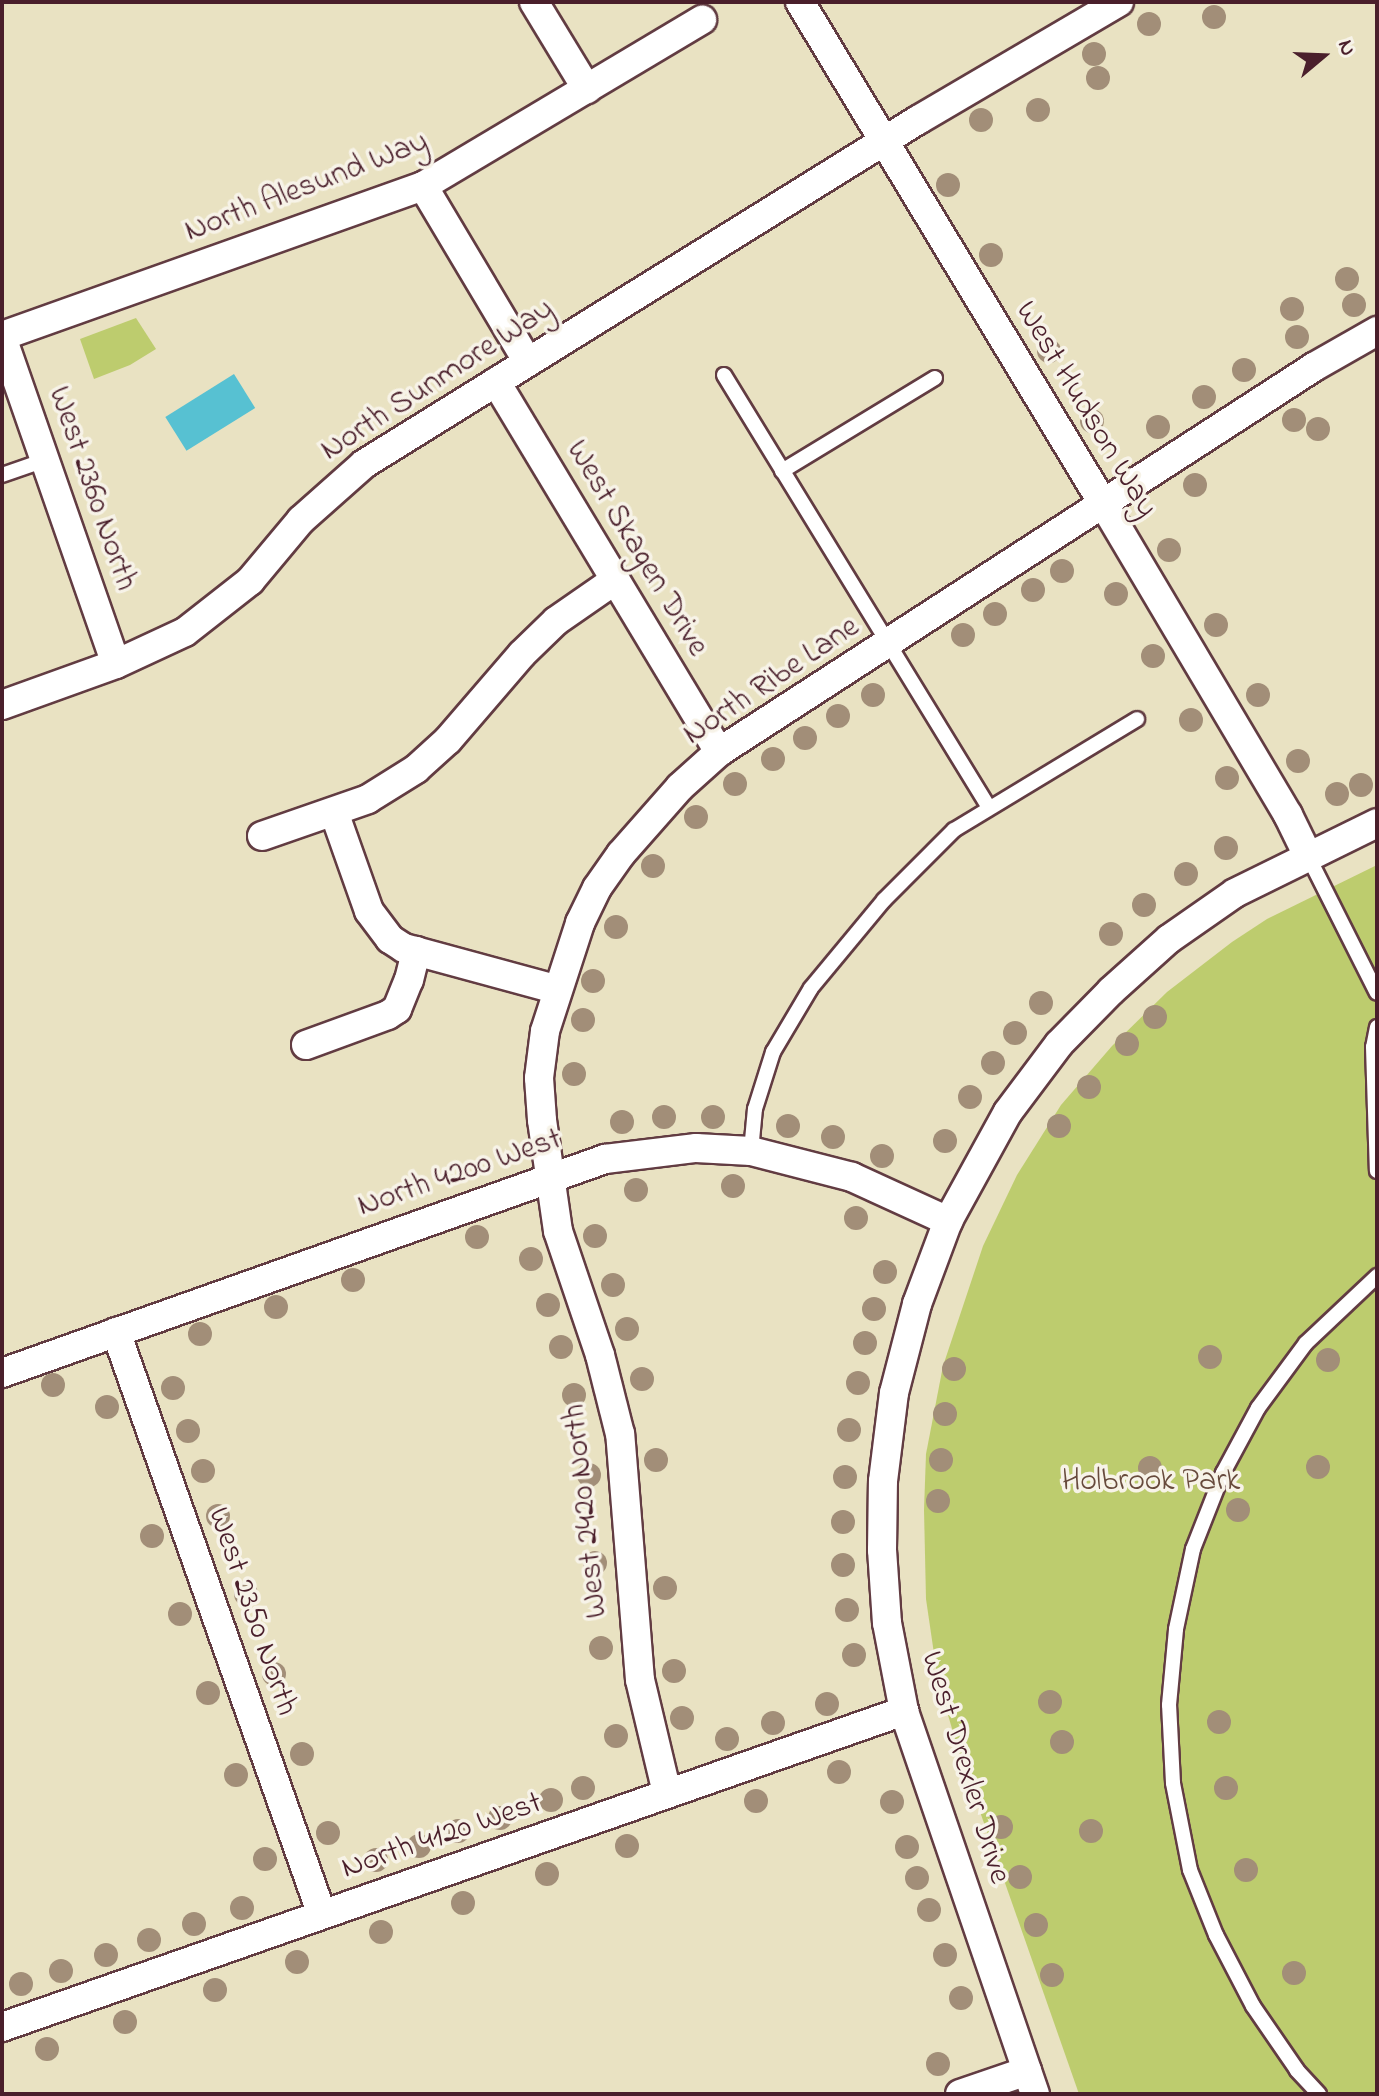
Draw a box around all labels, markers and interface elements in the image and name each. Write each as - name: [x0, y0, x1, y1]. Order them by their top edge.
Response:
- north arrow: [1283, 16, 1363, 96]
- text: N: [1328, 36, 1363, 60]
- street label: North Alesund Way: [180, 124, 434, 252]
- street label: North Sunmore Way: [314, 291, 562, 471]
- street label: West Hudson Way: [1005, 295, 1165, 525]
- street label: West 2360 North: [38, 382, 144, 596]
- street label: West Skagen Drive: [556, 434, 716, 664]
- street label: North Ribe Lane: [677, 609, 867, 755]
- street label: North 4200 West: [353, 1121, 567, 1227]
- street label: West 2420 North: [557, 1402, 617, 1620]
- park label: Holbrook Park: [1062, 1463, 1240, 1501]
- street label: West 2350 North: [197, 1503, 305, 1721]
- street label: West Drexler Drive: [910, 1647, 1018, 1889]
- street label: North 4120 West: [337, 1785, 547, 1889]

